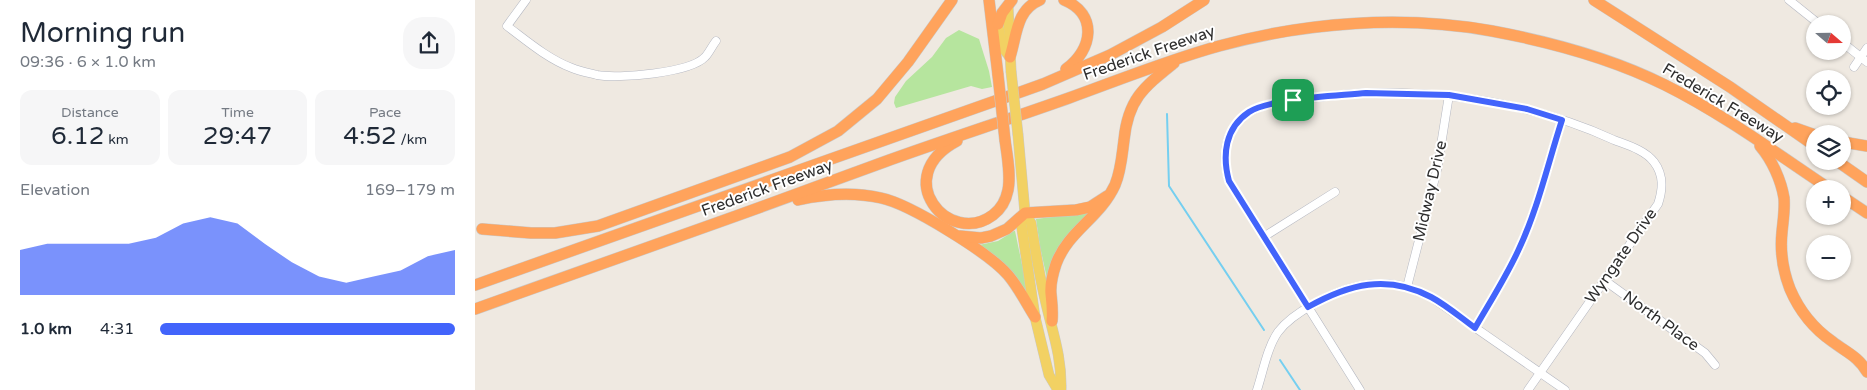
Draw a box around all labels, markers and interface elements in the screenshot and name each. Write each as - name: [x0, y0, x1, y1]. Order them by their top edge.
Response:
- north arrow: [1806, 15, 1851, 60]
- map controls: [1806, 15, 1851, 280]
- text: Morning run: [20, 16, 185, 50]
- button: share: [403, 17, 455, 69]
- street label: Frederick Freeway: [1080, 21, 1218, 85]
- text: 09:36 · 6 × 1.0 km: [20, 52, 156, 72]
- street label: Frederick Freeway: [1659, 59, 1788, 147]
- button: locate: [1806, 70, 1851, 115]
- pin: [1272, 79, 1314, 121]
- icon: arrive: [1279, 86, 1307, 114]
- text: Distance: [61, 104, 119, 121]
- text: Time: [221, 104, 254, 121]
- text: Pace: [369, 104, 401, 121]
- text: 6.12: [51, 121, 105, 151]
- text: 29:47: [203, 121, 272, 151]
- text: 4:52: [343, 121, 397, 151]
- button: layers: [1806, 125, 1851, 170]
- text: km: [105, 131, 129, 148]
- text: /km: [397, 131, 427, 148]
- street label: Midway Drive: [1409, 139, 1451, 243]
- street label: Frederick Freeway: [699, 155, 836, 221]
- text: Elevation: [20, 180, 90, 200]
- text: 169–179 m: [365, 180, 455, 200]
- button: +: [1806, 180, 1851, 225]
- street label: Wyngate Drive: [1581, 204, 1661, 308]
- button: −: [1806, 235, 1851, 280]
- street label: North Place: [1619, 287, 1703, 355]
- text: 1.0 km: [20, 319, 72, 339]
- text: 4:31: [100, 319, 134, 339]

